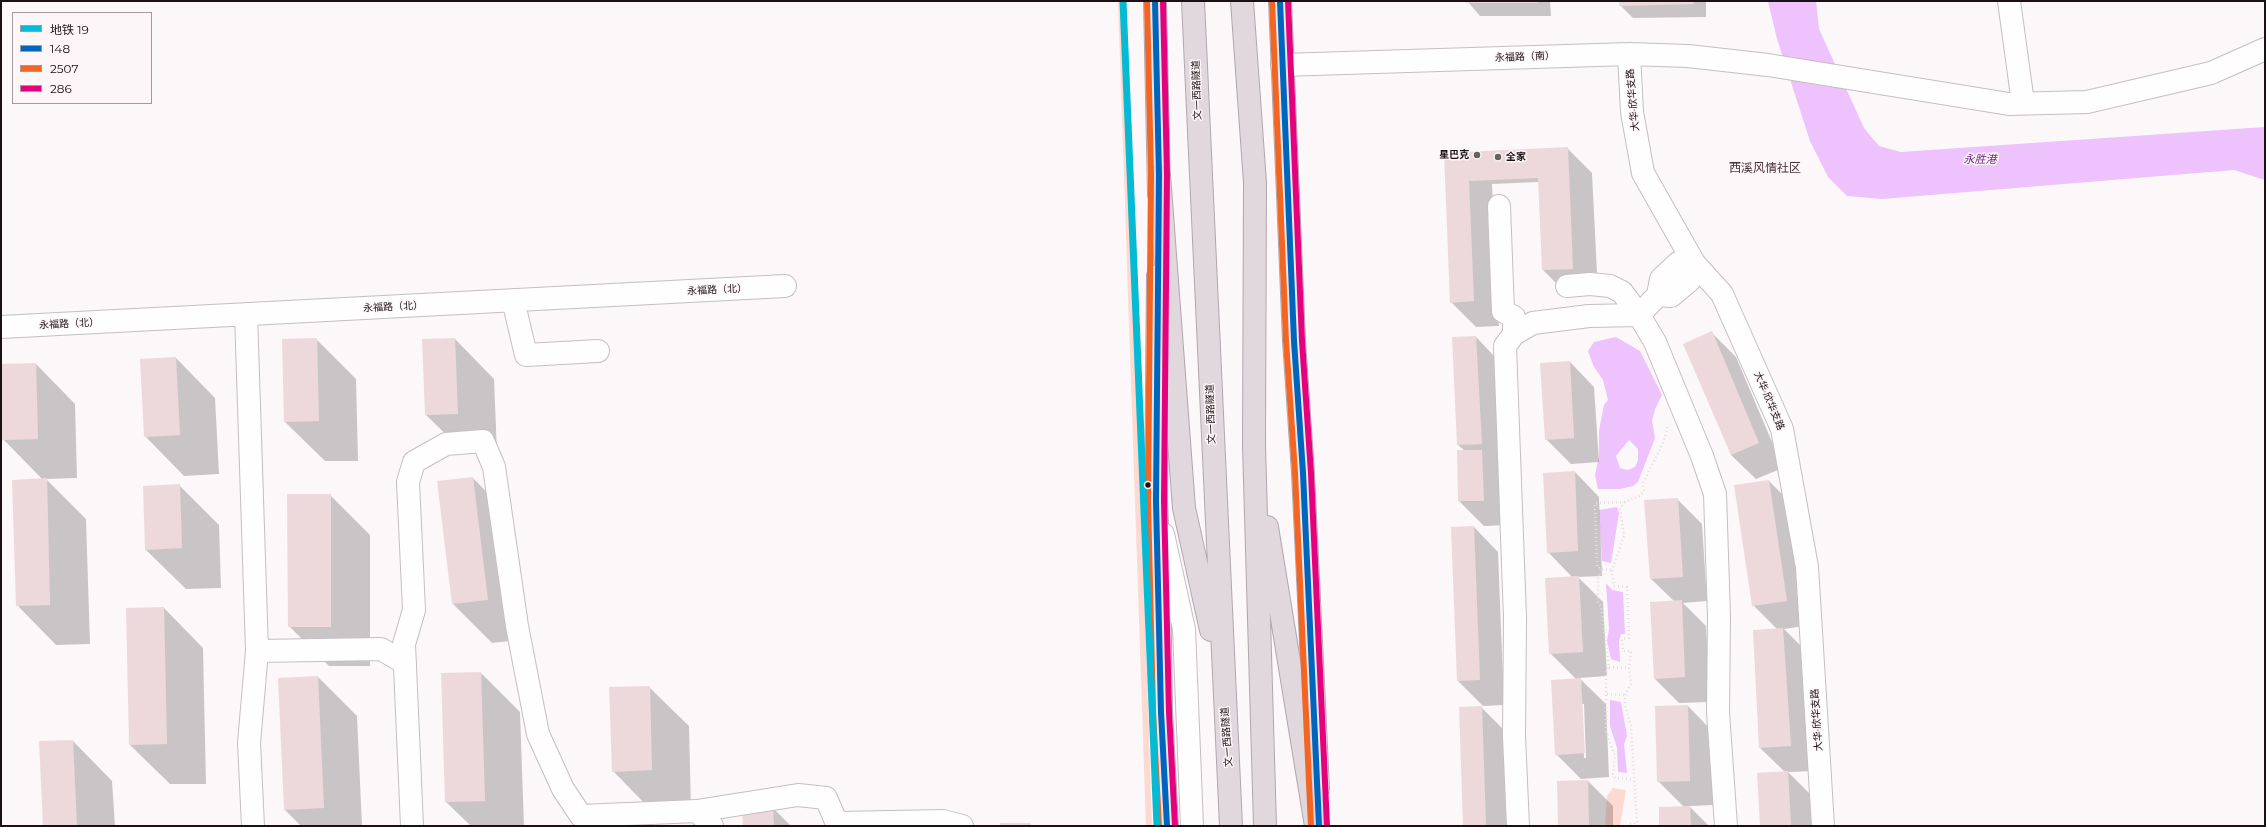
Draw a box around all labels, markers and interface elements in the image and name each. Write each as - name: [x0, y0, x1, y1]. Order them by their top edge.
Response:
- legend: [12, 12, 152, 104]
- text: 地铁 19: [50, 22, 89, 37]
- text: 148: [50, 41, 70, 56]
- street label: 永福路（南）: [1495, 50, 1555, 64]
- street label: 文一西路隧道: [1190, 60, 1204, 120]
- text: 2507: [50, 61, 79, 76]
- street label: 大华·欣华支路: [1624, 68, 1642, 132]
- text: 286: [50, 81, 72, 96]
- place label: 星巴克: [1439, 149, 1469, 161]
- marker: 星巴克: [1472, 150, 1482, 160]
- place label: 全家: [1506, 151, 1526, 163]
- marker: 全家: [1493, 152, 1503, 162]
- water label: 永胜港: [1964, 153, 1996, 167]
- district label: 西溪风情社区: [1729, 161, 1801, 175]
- street label: 永福路（北）: [687, 282, 747, 298]
- street label: 永福路（北）: [363, 299, 423, 315]
- street label: 永福路（北）: [39, 316, 99, 332]
- street label: 大华·欣华支路: [1751, 370, 1787, 432]
- street label: 文一西路隧道: [1204, 384, 1218, 444]
- unlabelled marker: [1143, 480, 1153, 490]
- street label: 大华·欣华支路: [1809, 688, 1825, 752]
- street label: 文一西路隧道: [1219, 707, 1235, 767]

